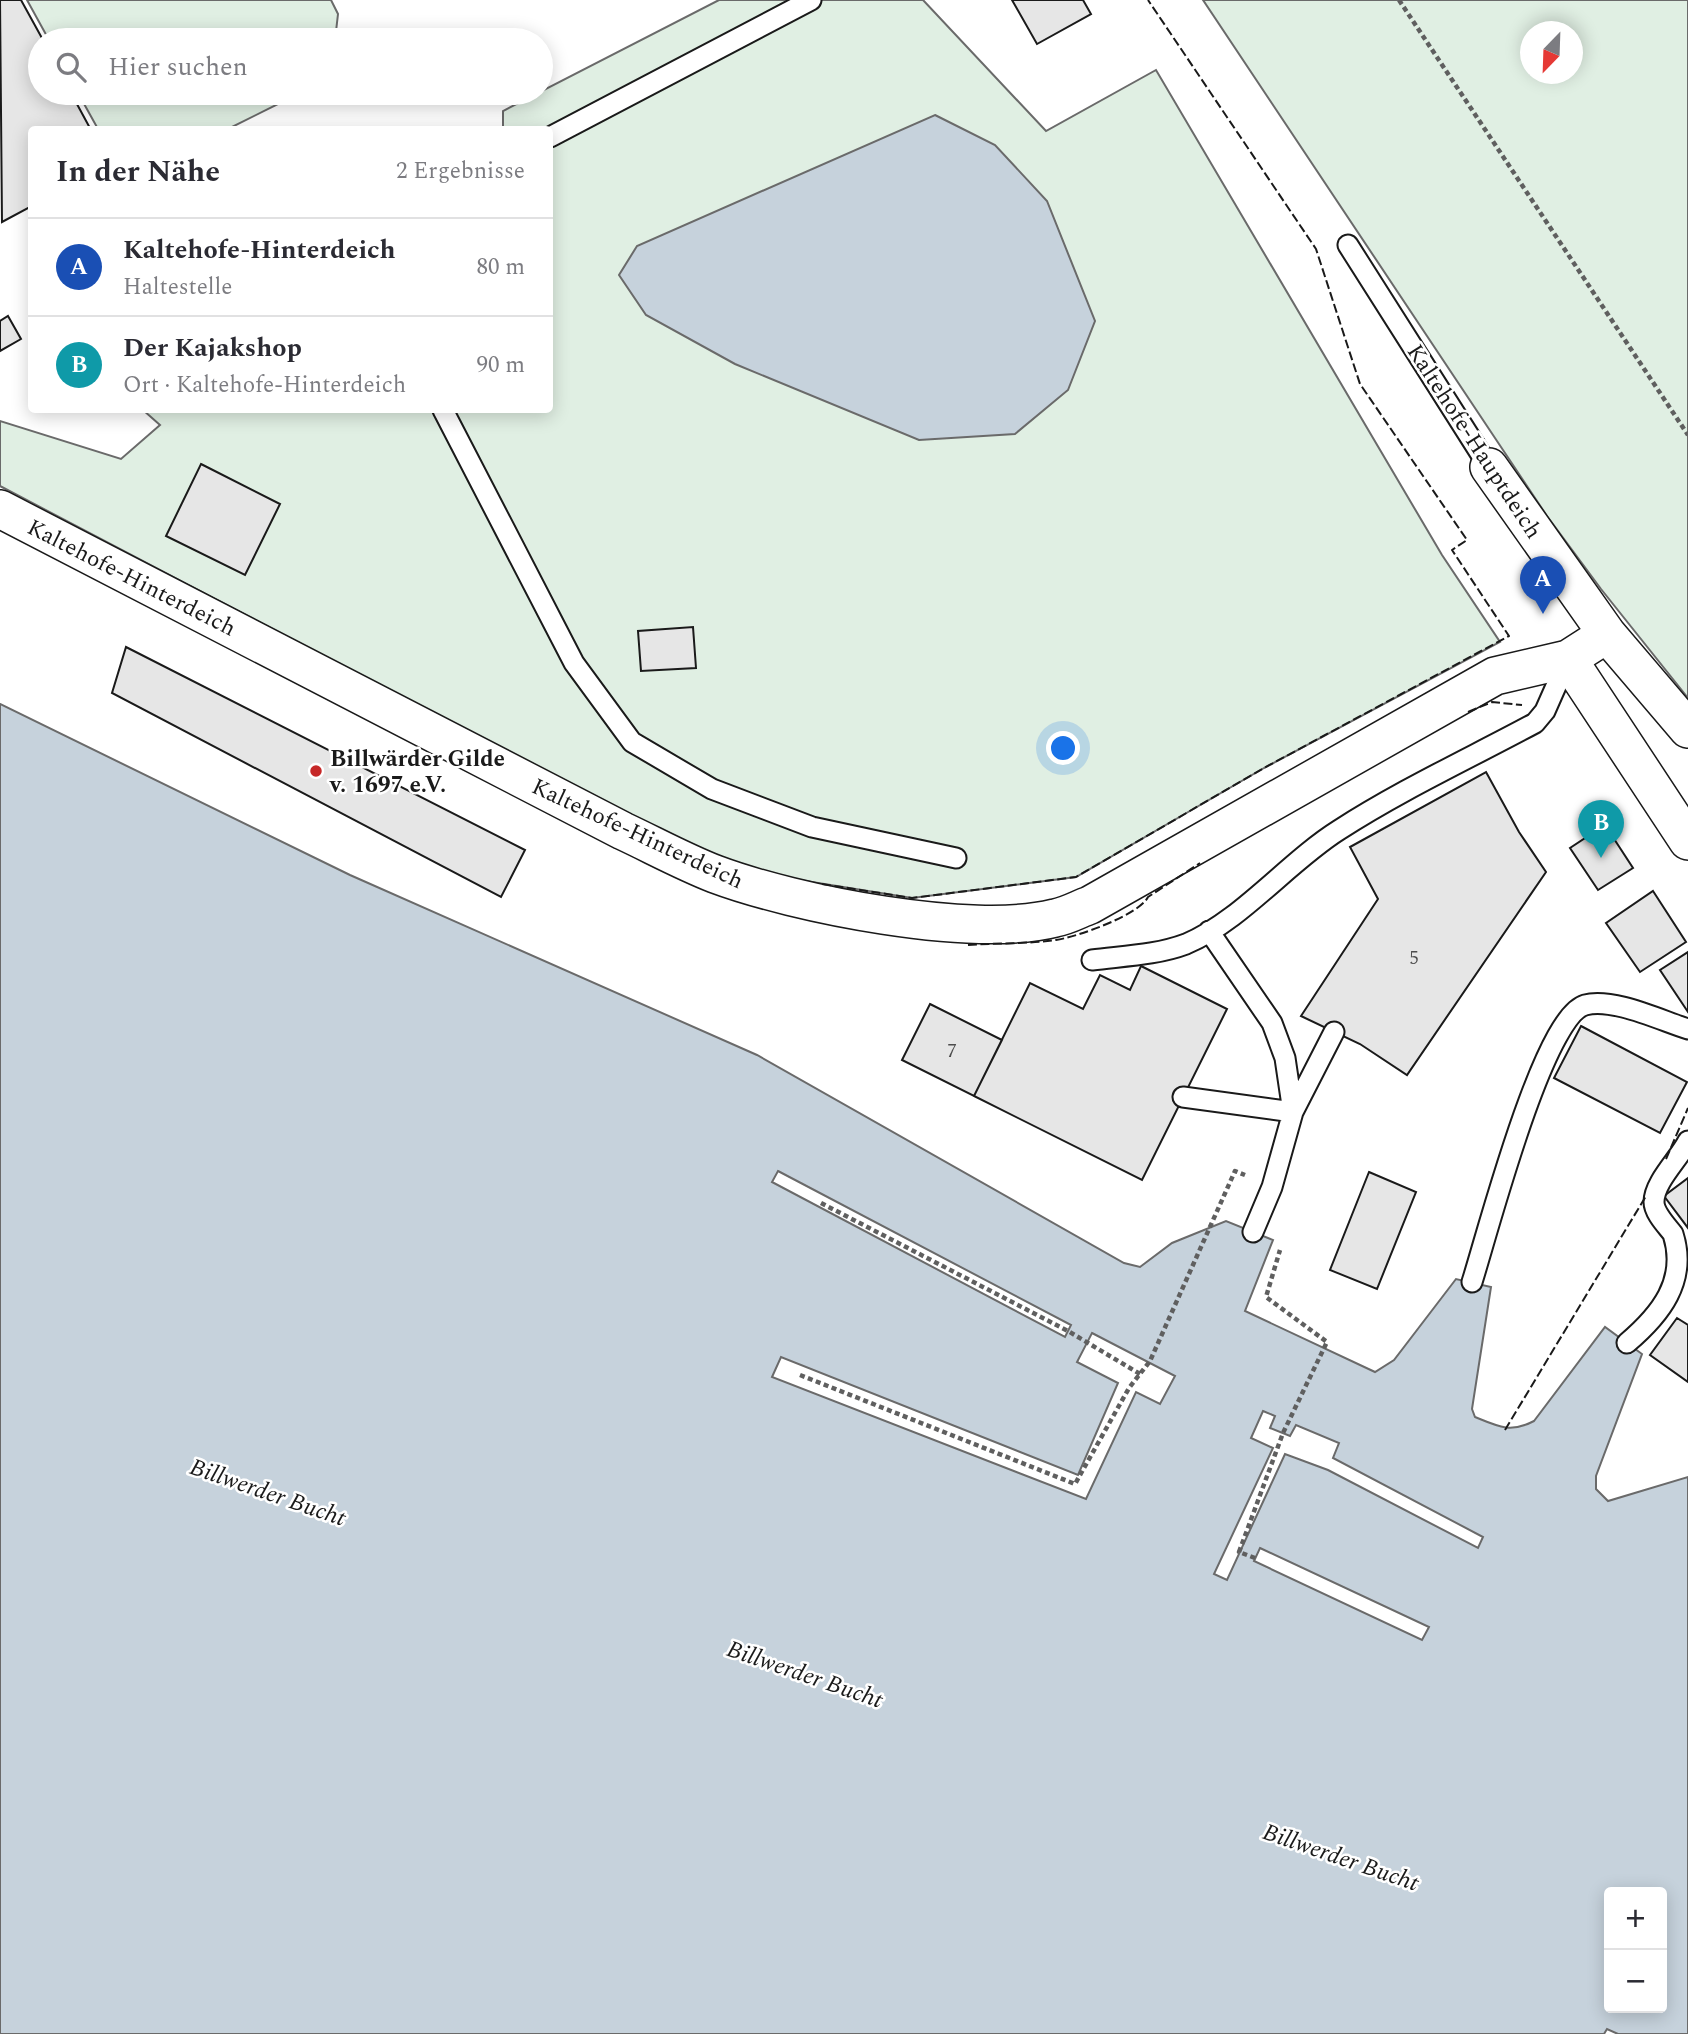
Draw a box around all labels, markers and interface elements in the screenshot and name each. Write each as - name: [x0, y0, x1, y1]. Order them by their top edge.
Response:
- north arrow: [1520, 21, 1583, 84]
- search box: [28, 28, 553, 105]
- text: Hier suchen: [108, 47, 248, 87]
- icon: search: [52, 48, 90, 86]
- text: In der Nähe: [56, 149, 220, 195]
- text: 2 Ergebnisse: [396, 154, 525, 189]
- text: Kaltehofe-Hinterdeich: [123, 230, 396, 270]
- text: A: [70, 250, 88, 285]
- text: 80 m: [476, 250, 525, 285]
- text: Haltestelle: [123, 270, 232, 305]
- text: Der Kajakshop: [123, 328, 302, 368]
- street label: Kaltehofe-Hauptdeich: [1397, 337, 1550, 546]
- text: B: [71, 348, 87, 383]
- text: 90 m: [476, 348, 525, 383]
- text: Ort · Kaltehofe-Hinterdeich: [123, 368, 406, 403]
- street label: Kaltehofe-Hinterdeich: [21, 511, 242, 646]
- pin: A: [1520, 556, 1566, 614]
- your location: [1046, 731, 1080, 765]
- place label: Billwärder Gilde v. 1697 e.V.: [329, 742, 505, 803]
- marker: Billwärder Gilde v. 1697 e.V.: [308, 763, 324, 779]
- street label: Kaltehofe-Hinterdeich: [526, 770, 749, 899]
- pin: B: [1578, 800, 1624, 858]
- house number: 5: [1409, 944, 1419, 973]
- house number: 7: [947, 1037, 957, 1066]
- water label: Billwerder Bucht: [185, 1449, 351, 1537]
- water label: Billwerder Bucht: [722, 1631, 888, 1719]
- water label: Billwerder Bucht: [1258, 1814, 1424, 1902]
- map controls: [1604, 1887, 1667, 2013]
- button: +: [1604, 1887, 1667, 1950]
- button: −: [1604, 1950, 1667, 2013]

